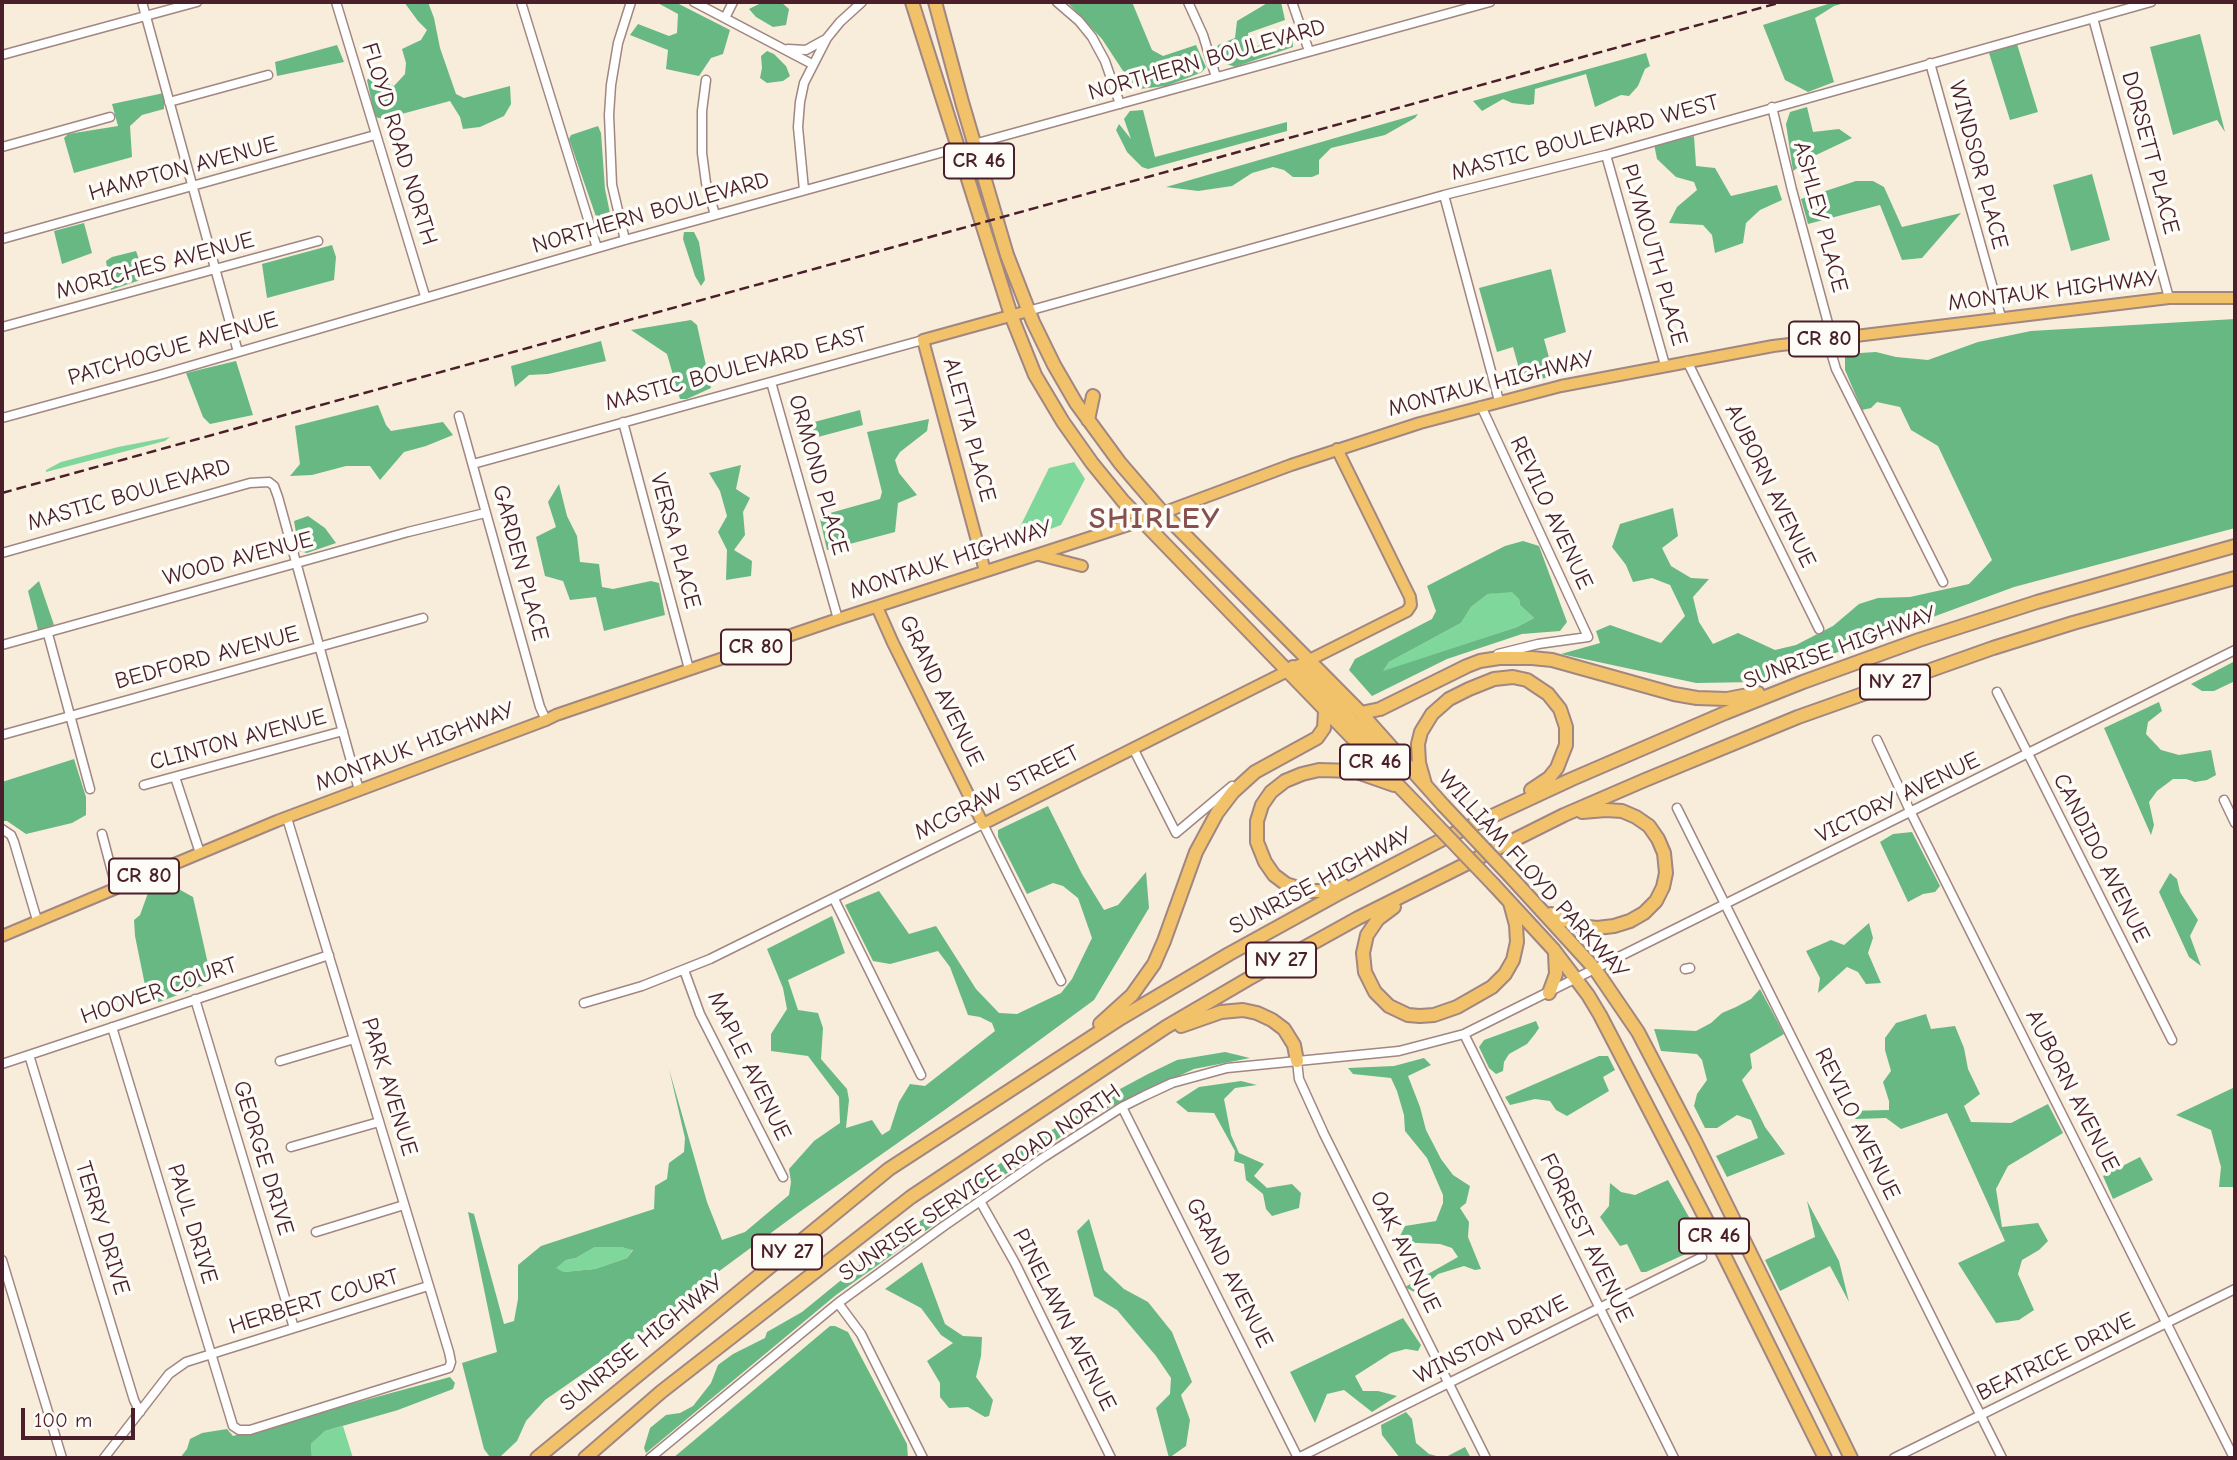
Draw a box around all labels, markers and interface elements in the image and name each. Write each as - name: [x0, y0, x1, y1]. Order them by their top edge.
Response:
- street label: NORTHERN BOULEVARD: [1085, 13, 1329, 107]
- street label: FLOYD ROAD NORTH: [355, 39, 443, 249]
- street label: DORSETT PLACE: [2115, 69, 2185, 237]
- street label: WINDSOR PLACE: [1942, 78, 2014, 252]
- street label: MASTIC BOULEVARD WEST: [1448, 89, 1722, 187]
- street label: HAMPTON AVENUE: [86, 131, 280, 207]
- street label: ASHLEY PLACE: [1787, 139, 1853, 295]
- road number: CR 46: [944, 144, 1014, 178]
- street label: PLYMOUTH PLACE: [1615, 161, 1693, 349]
- street label: NORTHERN BOULEVARD: [529, 166, 773, 260]
- street label: MORICHES AVENUE: [53, 226, 257, 306]
- street label: MONTAUK HIGHWAY: [1946, 264, 2160, 318]
- street label: PATCHOGUE AVENUE: [65, 306, 281, 392]
- street label: MASTIC BOULEVARD EAST: [602, 321, 870, 417]
- road number: CR 80: [1789, 322, 1859, 356]
- street label: MONTAUK HIGHWAY: [1385, 345, 1597, 423]
- street label: ALETTA PLACE: [937, 355, 1001, 505]
- street label: ORMOND PLACE: [782, 392, 854, 558]
- street label: AUBORN AVENUE: [1719, 400, 1821, 572]
- street label: REVILO AVENUE: [1503, 432, 1599, 594]
- street label: MASTIC BOULEVARD: [24, 453, 234, 537]
- street label: VERSA PLACE: [644, 470, 706, 612]
- street label: GARDEN PLACE: [486, 482, 554, 644]
- district label: SHIRLEY: [1090, 502, 1220, 538]
- street label: MONTAUK HIGHWAY: [846, 514, 1056, 606]
- street label: WOOD AVENUE: [160, 526, 316, 592]
- street label: SUNRISE HIGHWAY: [1740, 600, 1940, 696]
- street label: GRAND AVENUE: [893, 611, 989, 771]
- street label: BEDFORD AVENUE: [112, 620, 302, 696]
- road number: CR 80: [721, 630, 791, 664]
- road number: NY 27: [1860, 664, 1930, 700]
- street label: MONTAUK HIGHWAY: [311, 696, 519, 798]
- street label: CLINTON AVENUE: [147, 703, 329, 777]
- street label: MCGRAW STREET: [910, 739, 1084, 847]
- road number: CR 46: [1340, 744, 1410, 780]
- street label: VICTORY AVENUE: [1812, 746, 1984, 850]
- street label: WILLIAM FLOYD PARKWAY: [1432, 765, 1634, 985]
- street label: CANDIDO AVENUE: [2047, 769, 2155, 947]
- street label: SUNRISE HIGHWAY: [1225, 821, 1417, 941]
- road number: CR 80: [109, 858, 179, 894]
- road number: NY 27: [1246, 942, 1316, 978]
- street label: HOOVER COURT: [77, 951, 241, 1031]
- street label: MAPLE AVENUE: [701, 987, 797, 1145]
- street label: AUBORN AVENUE: [2019, 1005, 2125, 1177]
- street label: PARK AVENUE: [355, 1015, 423, 1159]
- street label: REVILO AVENUE: [1808, 1044, 1906, 1204]
- street label: GEORGE DRIVE: [226, 1077, 300, 1239]
- street label: SUNRISE SERVICE ROAD NORTH: [834, 1078, 1126, 1288]
- street label: FORREST AVENUE: [1533, 1149, 1639, 1327]
- street label: TERRY DRIVE: [69, 1158, 135, 1298]
- street label: PAUL DRIVE: [161, 1161, 223, 1287]
- street label: OAK AVENUE: [1364, 1187, 1446, 1317]
- street label: GRAND AVENUE: [1179, 1194, 1279, 1352]
- road number: CR 46: [1679, 1218, 1749, 1254]
- street label: PINELAWN AVENUE: [1006, 1224, 1122, 1416]
- road number: NY 27: [752, 1234, 822, 1270]
- street label: HERBERT COURT: [226, 1263, 402, 1341]
- street label: SUNRISE HIGHWAY: [554, 1268, 730, 1418]
- street label: WINSTON DRIVE: [1410, 1289, 1572, 1391]
- street label: BEATRICE DRIVE: [1972, 1307, 2140, 1407]
- scale bar: [24, 1394, 138, 1438]
- text: 100 m: [34, 1408, 92, 1432]

